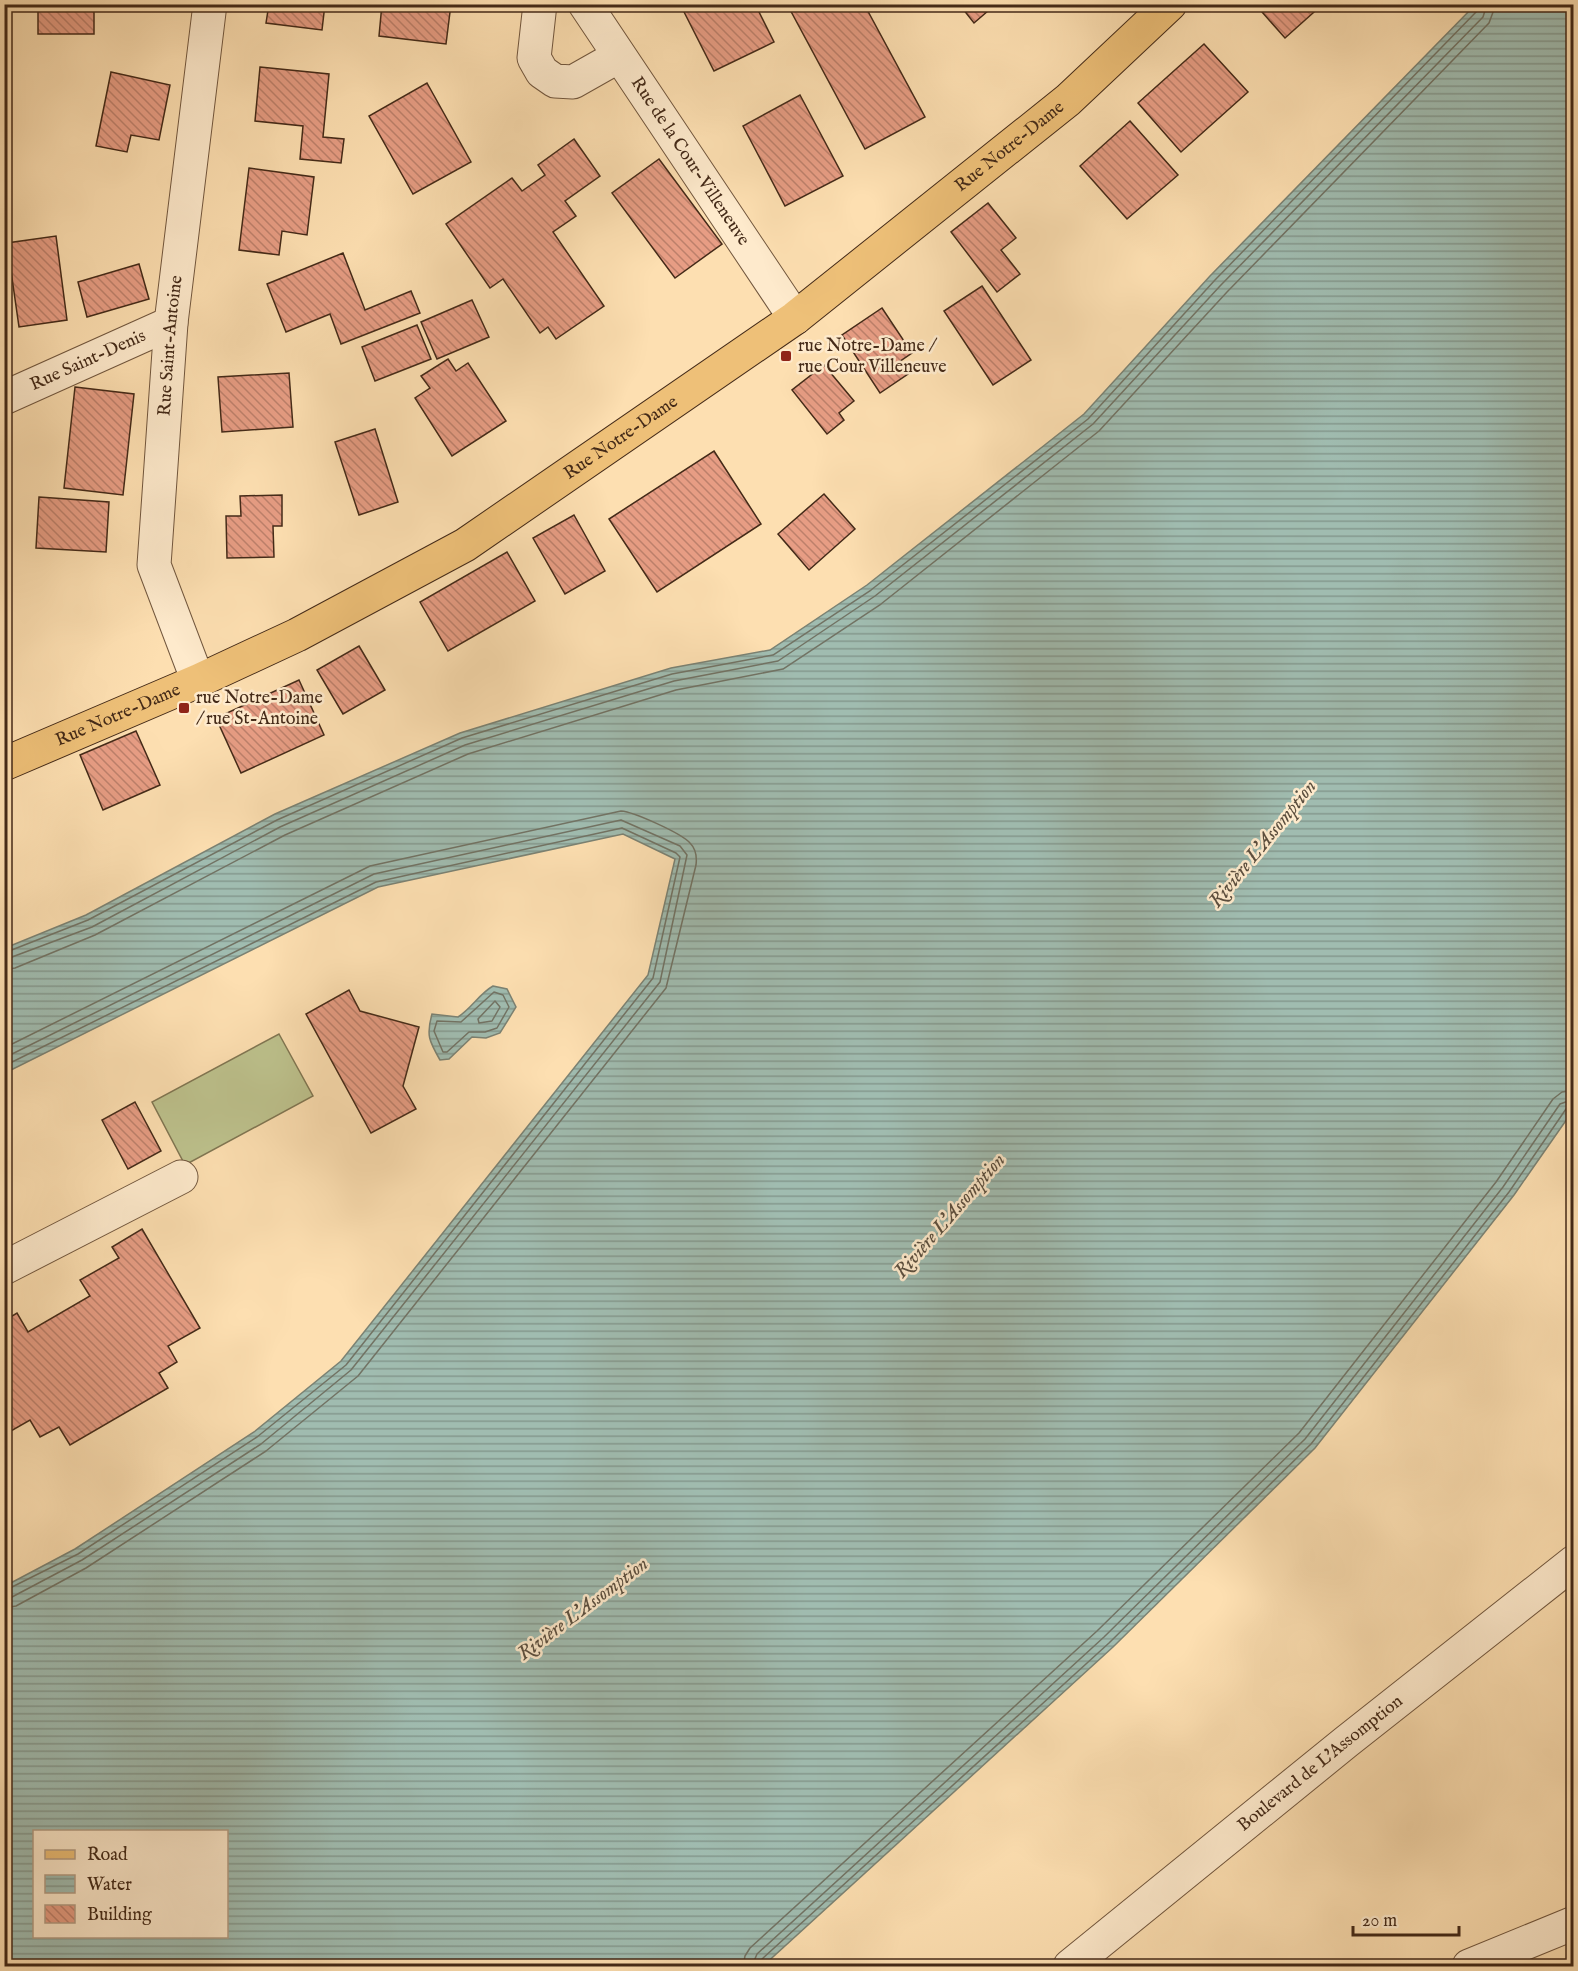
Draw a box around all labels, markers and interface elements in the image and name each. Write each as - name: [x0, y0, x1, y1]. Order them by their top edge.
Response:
- street label: Rue de la Cour-Villeneuve: [625, 72, 755, 250]
- street label: Rue Notre-Dame: [950, 96, 1069, 197]
- street label: Rue Saint-Antoine: [153, 274, 188, 417]
- street label: Rue Saint-Denis: [26, 324, 149, 396]
- place label: rue Notre-Dame / rue Cour Villeneuve: [798, 335, 946, 379]
- marker: rue Notre-Dame / rue Cour Villeneuve: [779, 349, 793, 363]
- street label: Rue Notre-Dame: [559, 390, 683, 485]
- street label: Rue Notre-Dame: [52, 678, 184, 752]
- place label: rue Notre-Dame / rue St-Antoine: [196, 687, 323, 731]
- marker: rue Notre-Dame / rue St-Antoine: [177, 701, 191, 715]
- water label: Rivière L'Assomption: [1204, 775, 1322, 913]
- water label: Rivière L'Assomption: [889, 1148, 1011, 1284]
- water label: Rivière L'Assomption: [513, 1552, 653, 1666]
- street label: Boulevard de L'Assomption: [1233, 1690, 1408, 1837]
- legend: [33, 1830, 228, 1938]
- text: Road: [87, 1844, 128, 1867]
- text: Water: [87, 1874, 132, 1897]
- scale bar: [1353, 1899, 1460, 1937]
- text: Building: [87, 1904, 152, 1927]
- text: 20 m: [1362, 1910, 1397, 1933]

